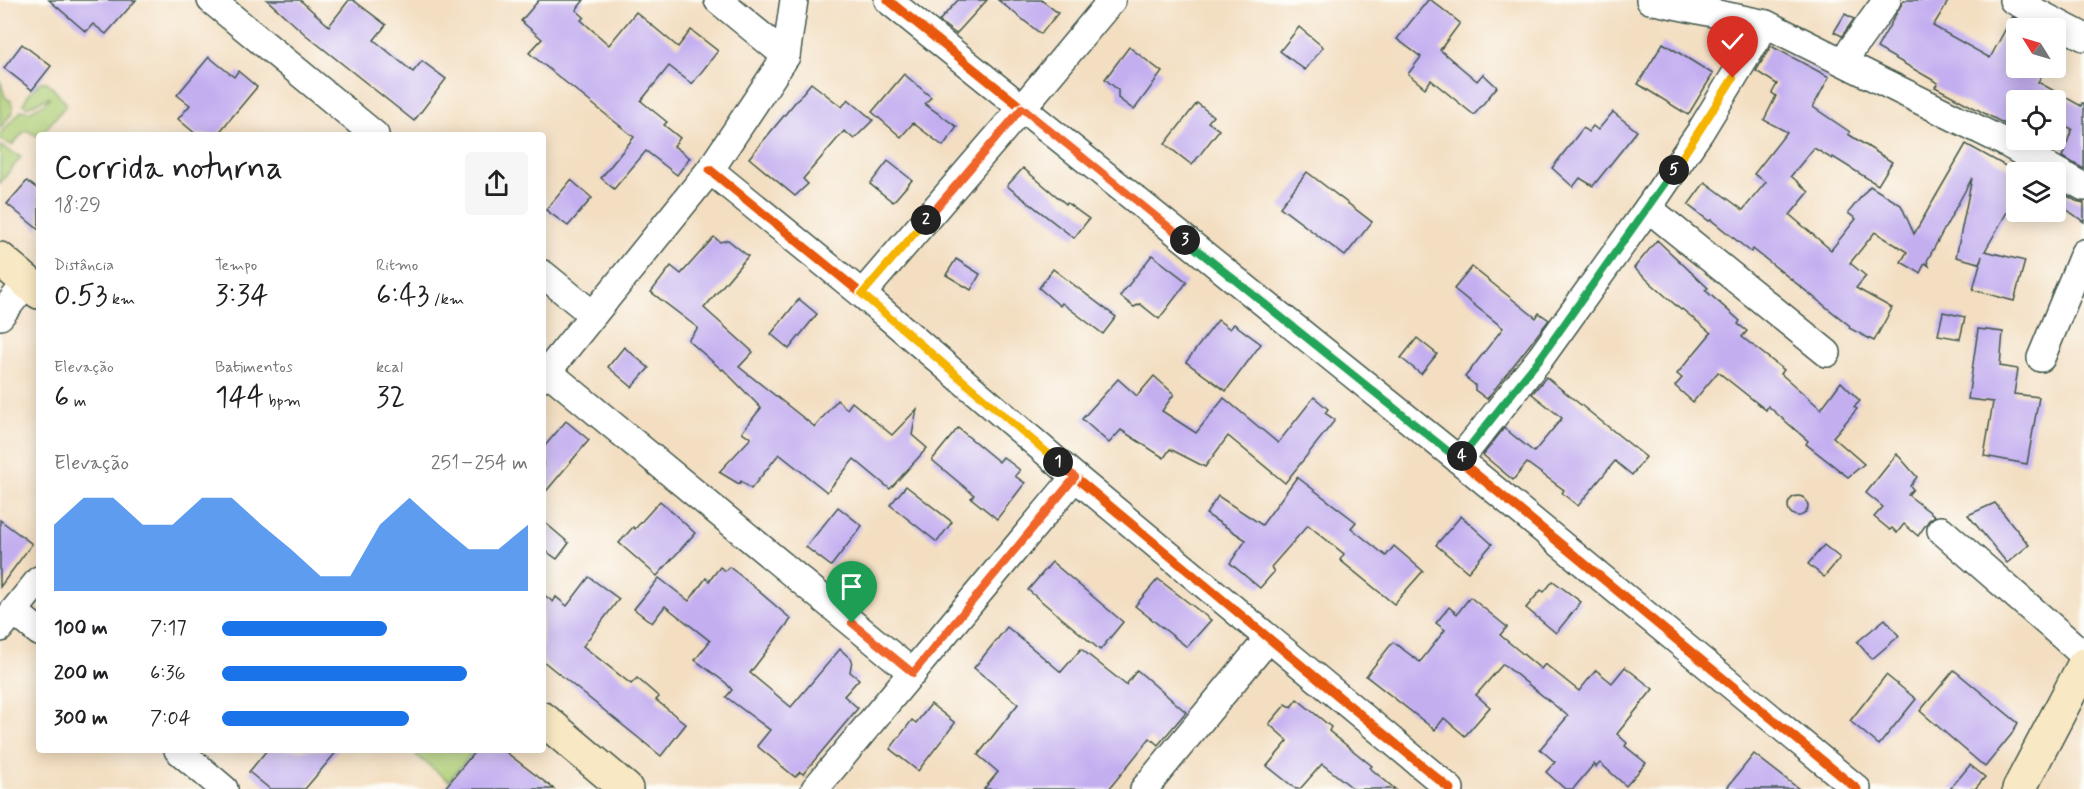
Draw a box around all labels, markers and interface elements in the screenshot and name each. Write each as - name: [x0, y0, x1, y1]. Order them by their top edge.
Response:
- pin: [1707, 16, 1758, 78]
- north arrow: [2006, 18, 2066, 78]
- map controls: [2006, 18, 2066, 222]
- icon: check: [1716, 25, 1749, 58]
- button: locate: [2006, 90, 2066, 150]
- text: Corrida noturna: [54, 147, 283, 191]
- button: share: [465, 152, 528, 215]
- pin: 5: [1659, 155, 1689, 185]
- text: 5: [1669, 159, 1679, 180]
- button: layers: [2006, 162, 2066, 222]
- text: 18:29: [54, 192, 101, 219]
- pin: 2: [911, 205, 941, 235]
- text: 2: [922, 209, 930, 230]
- pin: 3: [1170, 225, 1200, 255]
- text: 3: [1181, 229, 1189, 250]
- text: Distância: [54, 255, 114, 276]
- text: Tempo: [215, 255, 257, 276]
- text: Ritmo: [376, 255, 418, 276]
- text: 0.53: [54, 276, 108, 315]
- text: 3:34: [215, 276, 268, 315]
- text: 6:43: [376, 276, 430, 315]
- text: km: [108, 289, 135, 310]
- text: /km: [430, 289, 464, 310]
- text: Elevação: [54, 357, 114, 378]
- text: Batimentos: [215, 357, 293, 378]
- text: kcal: [376, 357, 403, 378]
- text: 6: [54, 378, 69, 417]
- text: 144: [215, 378, 264, 417]
- text: 32: [376, 378, 405, 417]
- text: m: [69, 391, 86, 412]
- text: bpm: [264, 391, 301, 412]
- pin: 4: [1447, 441, 1477, 471]
- text: 4: [1457, 445, 1467, 466]
- pin: 1: [1043, 447, 1073, 477]
- text: Elevação: [54, 450, 129, 477]
- text: 251–254 m: [431, 450, 528, 477]
- text: 1: [1054, 451, 1062, 472]
- pin: [826, 561, 877, 623]
- icon: arrive: [835, 570, 868, 603]
- text: 100 m: [54, 615, 108, 642]
- text: 7:17: [150, 615, 186, 642]
- text: 200 m: [54, 660, 109, 687]
- text: 6:36: [150, 660, 186, 687]
- text: 300 m: [54, 705, 108, 732]
- text: 7:04: [150, 705, 191, 732]

